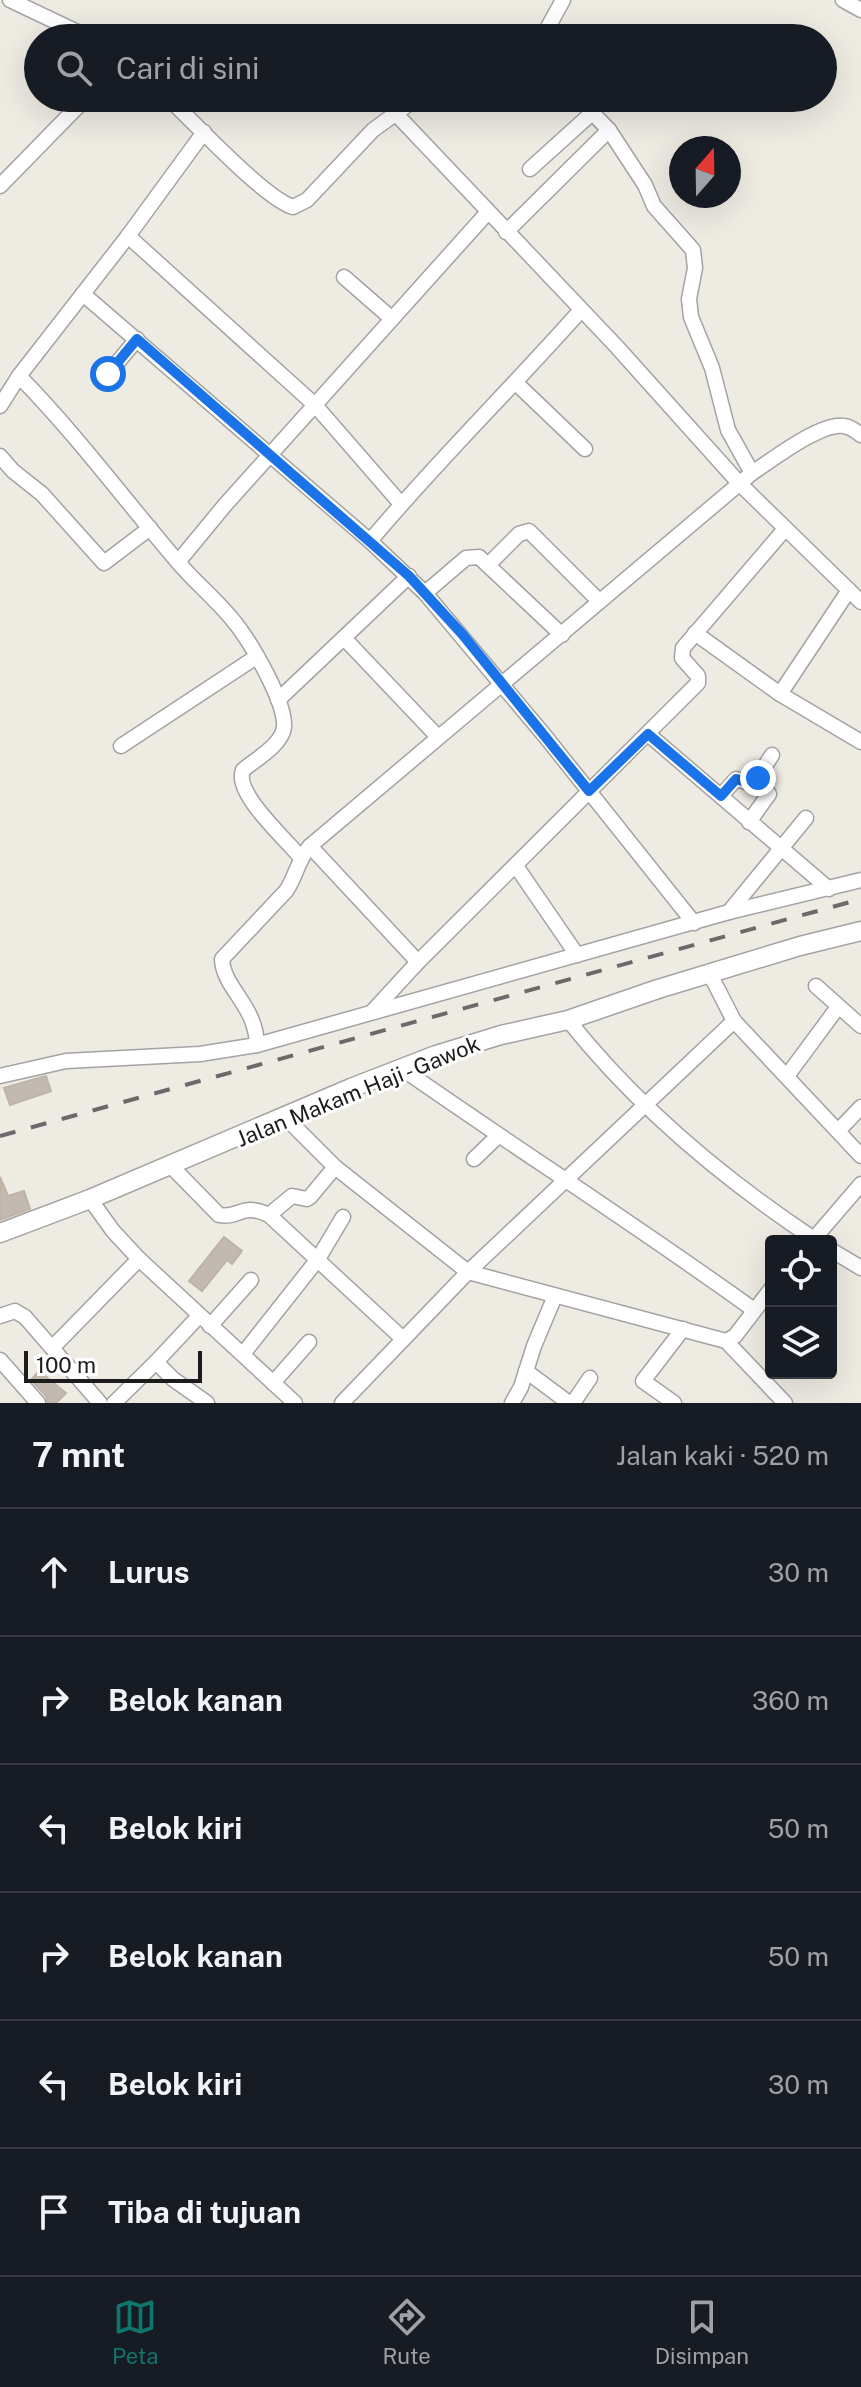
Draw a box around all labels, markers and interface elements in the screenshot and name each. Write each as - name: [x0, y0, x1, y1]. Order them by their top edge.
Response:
- search box: [24, 24, 837, 112]
- icon: search: [52, 46, 96, 90]
- text: Cari di sini: [116, 50, 259, 86]
- north arrow: [669, 136, 741, 208]
- route start: [90, 356, 126, 392]
- route end: [740, 760, 776, 796]
- street label: Jalan Makam Haji - Gawok: [232, 1030, 484, 1152]
- map controls: [765, 1235, 837, 1379]
- button: locate: [765, 1235, 837, 1307]
- button: layers: [765, 1307, 837, 1379]
- scale bar: [24, 1347, 202, 1383]
- text: 100 m: [36, 1352, 96, 1378]
- text: 7 mnt: [32, 1435, 125, 1475]
- text: Jalan kaki · 520 m: [616, 1440, 829, 1471]
- icon: ahead: [32, 1550, 76, 1594]
- text: Lurus: [108, 1554, 190, 1590]
- text: 30 m: [768, 1557, 829, 1588]
- icon: right: [32, 1678, 76, 1722]
- text: Belok kanan: [108, 1682, 283, 1718]
- text: 360 m: [752, 1685, 829, 1716]
- icon: left: [32, 1806, 76, 1850]
- text: Belok kiri: [108, 1810, 242, 1846]
- text: 50 m: [768, 1813, 829, 1844]
- icon: right: [32, 1934, 76, 1978]
- text: Belok kanan: [108, 1938, 283, 1974]
- text: 50 m: [768, 1941, 829, 1972]
- icon: left: [32, 2062, 76, 2106]
- text: Belok kiri: [108, 2066, 242, 2102]
- text: 30 m: [768, 2069, 829, 2100]
- icon: arrive: [32, 2190, 76, 2234]
- text: Tiba di tujuan: [108, 2194, 301, 2230]
- tab: Peta: [112, 2295, 158, 2369]
- tab: Rute: [382, 2295, 431, 2369]
- tab: Disimpan: [655, 2295, 749, 2369]

